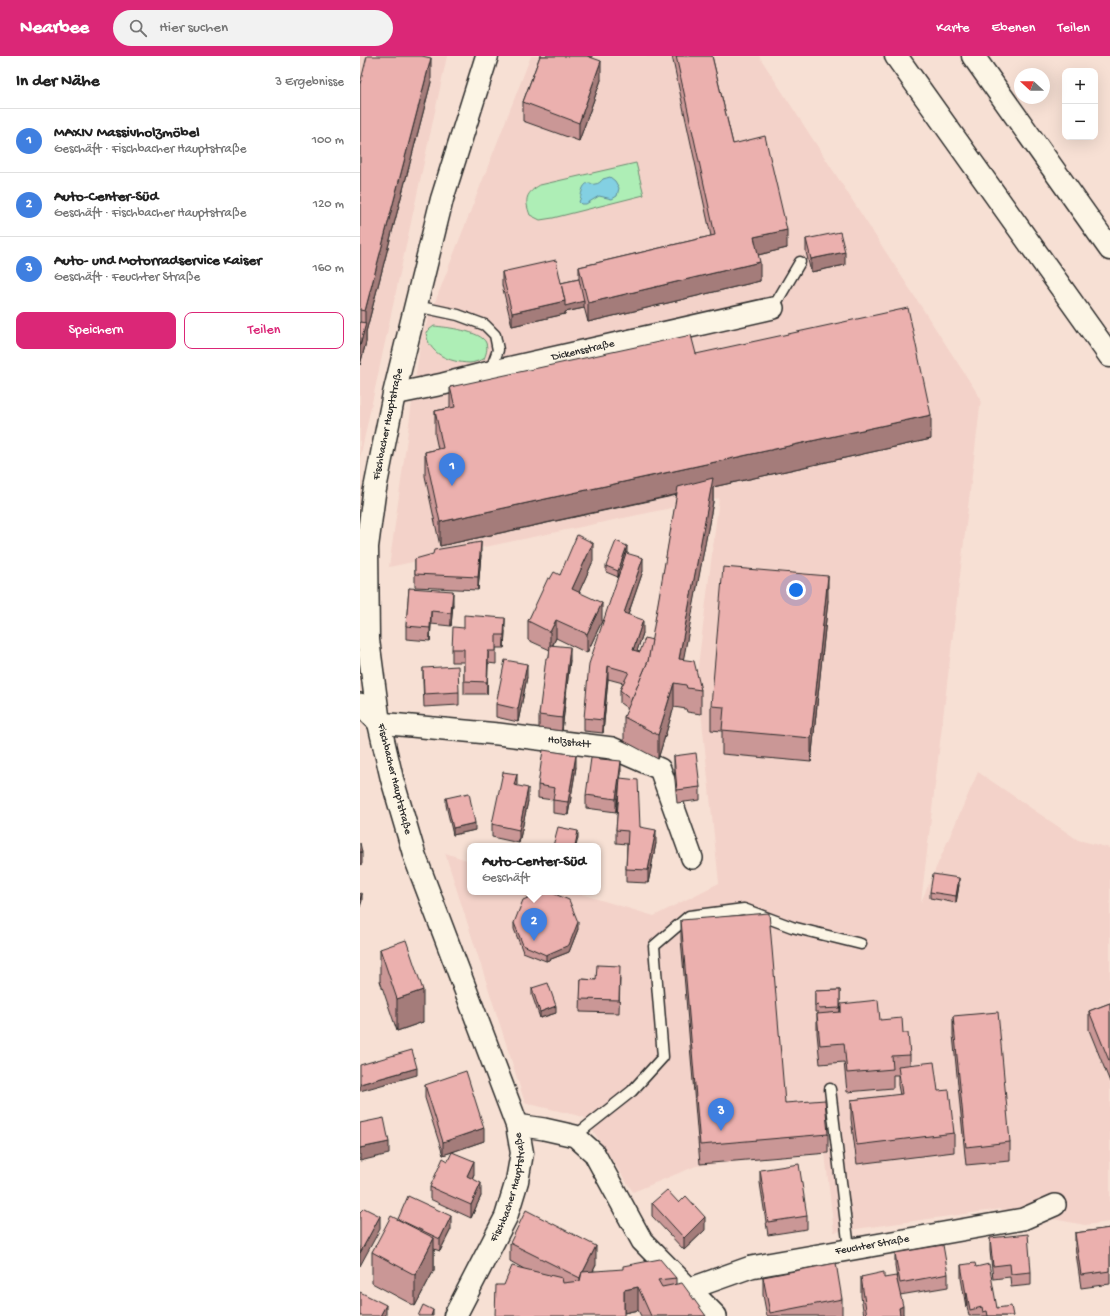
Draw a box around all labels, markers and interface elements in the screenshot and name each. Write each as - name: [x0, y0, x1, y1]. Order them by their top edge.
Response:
- search box: [113, 10, 393, 46]
- text: Nearbee: [20, 17, 89, 40]
- icon: search: [127, 17, 149, 39]
- text: Hier suchen: [159, 19, 228, 37]
- text: Karte: [936, 20, 970, 37]
- text: Ebenen: [992, 20, 1035, 37]
- text: Teilen: [1057, 20, 1090, 37]
- north arrow: [1014, 68, 1050, 104]
- map controls: [1062, 68, 1098, 140]
- button: +: [1062, 68, 1098, 104]
- text: In der Nähe: [16, 72, 99, 92]
- text: 3 Ergebnisse: [275, 75, 344, 90]
- button: −: [1062, 104, 1098, 140]
- text: MAXIV Massivholzmöbel: [54, 124, 200, 142]
- text: 1: [26, 133, 32, 148]
- text: 100 m: [312, 133, 344, 148]
- text: Geschäft · Fischbacher Hauptstraße: [54, 142, 246, 157]
- text: Auto-Center-Süd: [54, 188, 158, 206]
- text: 2: [26, 197, 32, 212]
- text: 120 m: [313, 197, 344, 212]
- text: Geschäft · Fischbacher Hauptstraße: [54, 206, 246, 221]
- text: Auto- und Motorradservice Kaiser: [54, 252, 262, 270]
- text: 3: [26, 261, 32, 276]
- text: 160 m: [312, 261, 344, 276]
- text: Geschäft · Feuchter Straße: [54, 270, 200, 285]
- button: Speichern: [16, 312, 176, 349]
- button: Teilen: [184, 312, 344, 349]
- street label: Dickensstraße: [550, 338, 616, 364]
- street label: Fischbacher Hauptstraße: [371, 367, 406, 482]
- pin: 1: [439, 453, 465, 486]
- your location: [786, 580, 806, 600]
- street label: Fischbacher Hauptstraße: [374, 721, 414, 836]
- street label: Holzstatt: [547, 734, 593, 751]
- popup: [467, 843, 601, 895]
- text: Auto-Center-Süd: [482, 853, 586, 871]
- text: Geschäft: [482, 871, 530, 886]
- pin: 2: [521, 908, 547, 941]
- pin: 3: [708, 1098, 734, 1131]
- street label: Fischbacher Hauptstraße: [488, 1131, 528, 1245]
- street label: Feuchter Straße: [833, 1233, 911, 1258]

